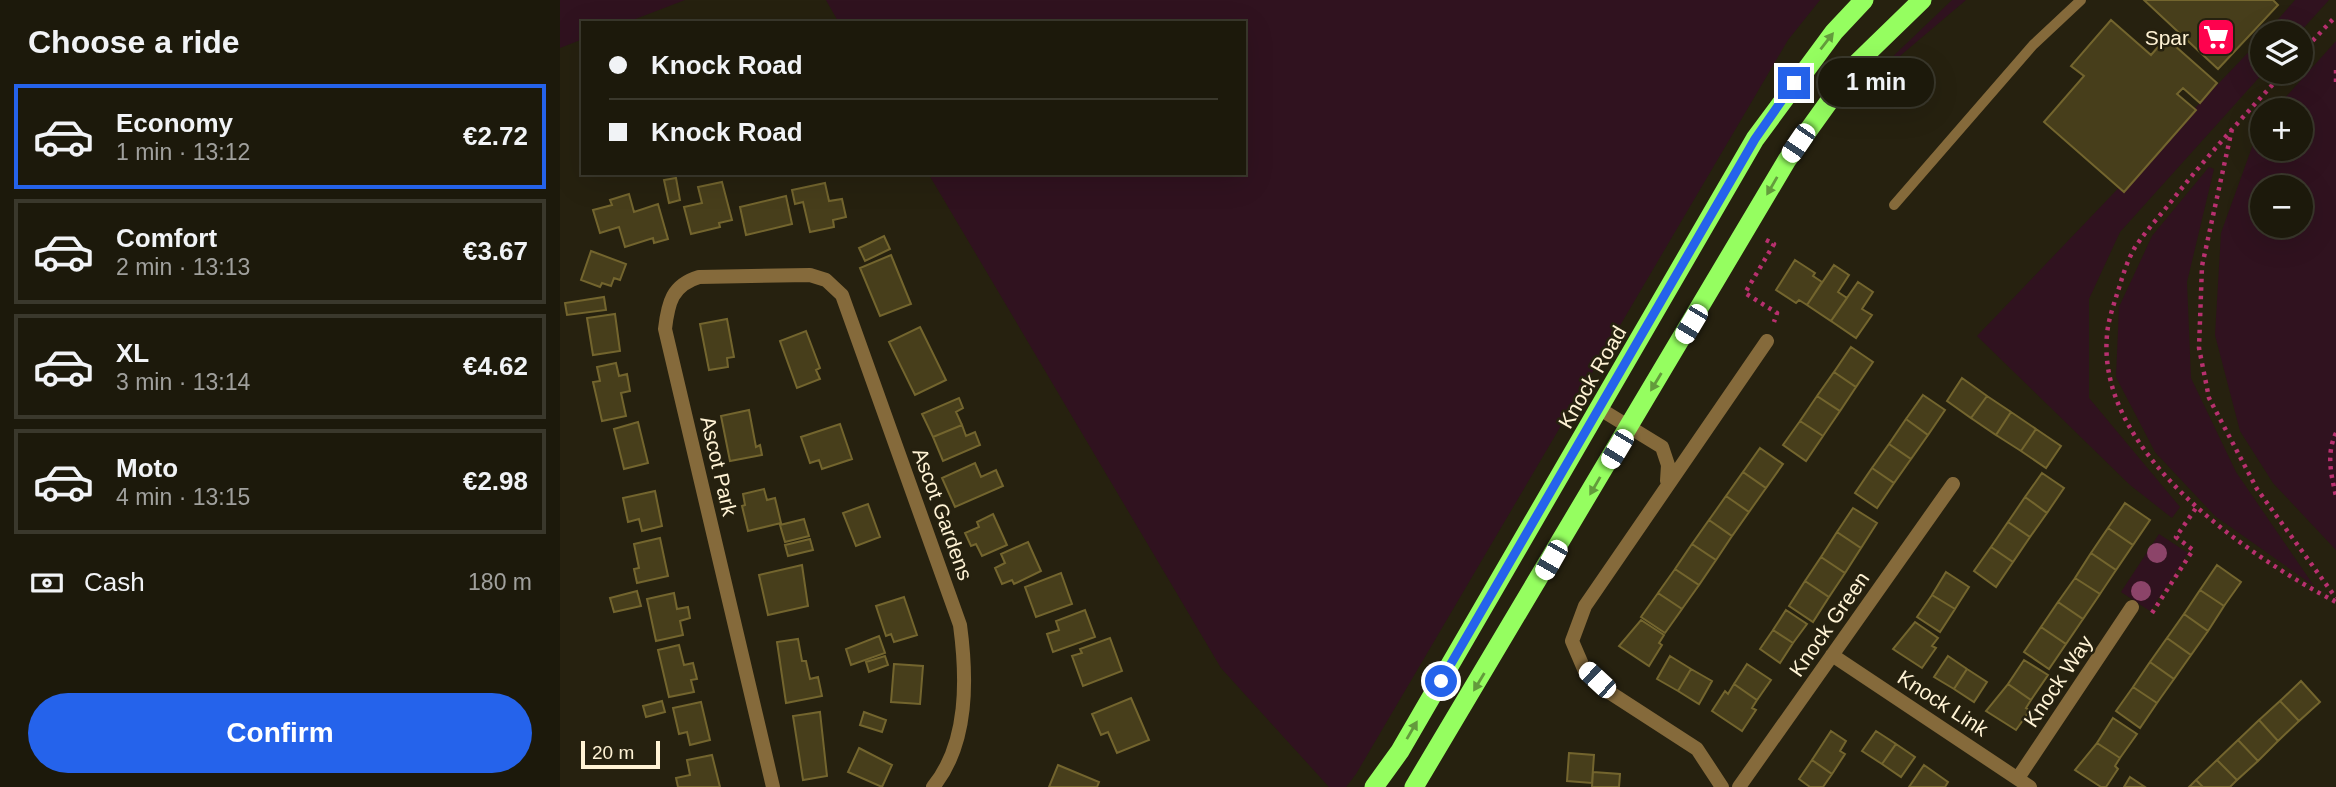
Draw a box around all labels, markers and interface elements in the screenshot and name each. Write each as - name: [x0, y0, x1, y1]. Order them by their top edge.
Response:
- supermarket icon: Spar: [2195, 16, 2237, 58]
- map controls: [2250, 21, 2313, 238]
- button: layers: [2250, 21, 2313, 84]
- text: Choose a ride: [28, 24, 240, 60]
- place label: Spar: [2145, 26, 2189, 49]
- one-way arrow: [1820, 32, 1835, 50]
- text: Knock Road: [651, 50, 803, 80]
- callout: 1 min: [1818, 58, 1934, 108]
- route end: [1778, 67, 1810, 99]
- text: 1 min: [1846, 69, 1906, 95]
- button: +: [2250, 98, 2313, 161]
- icon: car: [32, 105, 95, 168]
- text: Economy: [116, 108, 233, 138]
- text: Knock Road: [651, 117, 803, 147]
- car: [1778, 120, 1819, 166]
- text: €2.72: [463, 121, 528, 151]
- text: 1 min · 13:12: [116, 139, 250, 165]
- button: −: [2250, 175, 2313, 238]
- one-way arrow: [1766, 176, 1778, 195]
- icon: car: [32, 220, 95, 283]
- text: Comfort: [116, 223, 217, 253]
- text: €3.67: [463, 236, 528, 266]
- text: 2 min · 13:13: [116, 254, 250, 280]
- car: [1672, 301, 1711, 347]
- street label: Knock Road: [1553, 322, 1631, 432]
- icon: car: [32, 335, 95, 398]
- text: XL: [116, 338, 149, 368]
- text: €4.62: [463, 351, 528, 381]
- text: 3 min · 13:14: [116, 369, 250, 395]
- one-way arrow: [1651, 372, 1663, 392]
- street label: Ascot Park: [696, 414, 742, 519]
- car: [1598, 426, 1637, 472]
- street label: Ascot Gardens: [908, 445, 978, 583]
- icon: car: [32, 450, 95, 513]
- text: Moto: [116, 453, 178, 483]
- text: €2.98: [463, 466, 528, 496]
- one-way arrow: [1589, 476, 1601, 495]
- text: 4 min · 13:15: [116, 484, 250, 510]
- car: [1532, 537, 1571, 583]
- icon: cash: [28, 564, 66, 602]
- text: Cash: [84, 567, 145, 597]
- street label: Knock Green: [1784, 567, 1874, 681]
- text: 180 m: [468, 569, 532, 595]
- street label: Knock Way: [2019, 630, 2097, 731]
- car: [1575, 658, 1620, 702]
- route start: [1425, 665, 1457, 697]
- street label: Knock Link: [1894, 665, 1993, 741]
- one-way arrow: [1473, 672, 1485, 691]
- button: Confirm: [28, 693, 532, 773]
- one-way arrow: [1406, 721, 1419, 740]
- scale bar: [581, 738, 660, 770]
- text: 20 m: [592, 742, 634, 763]

